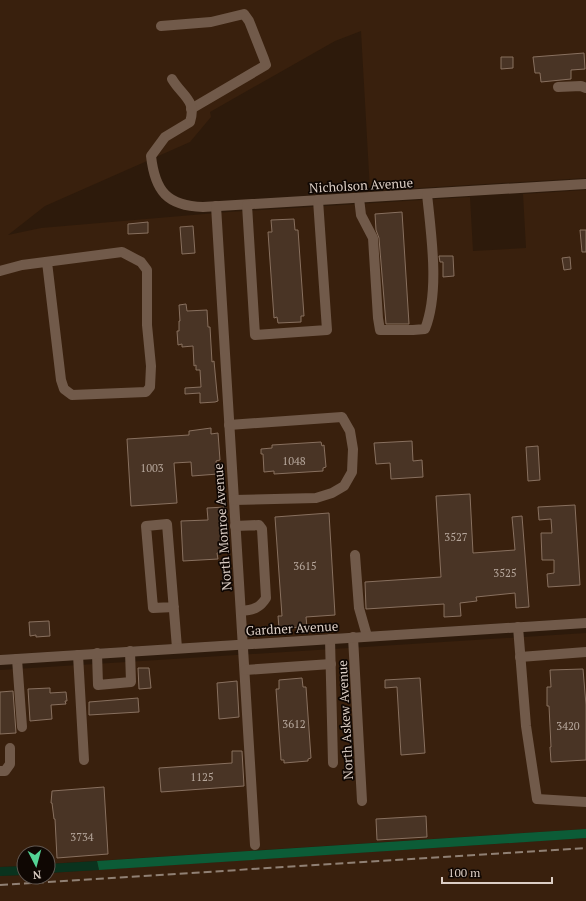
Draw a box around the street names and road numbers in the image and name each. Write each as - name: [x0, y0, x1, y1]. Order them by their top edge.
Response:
- street label: Nicholson Avenue: [308, 173, 414, 197]
- street label: North Monroe Avenue: [209, 463, 235, 591]
- street label: Gardner Avenue: [245, 617, 339, 639]
- street label: North Askew Avenue: [333, 660, 357, 780]

